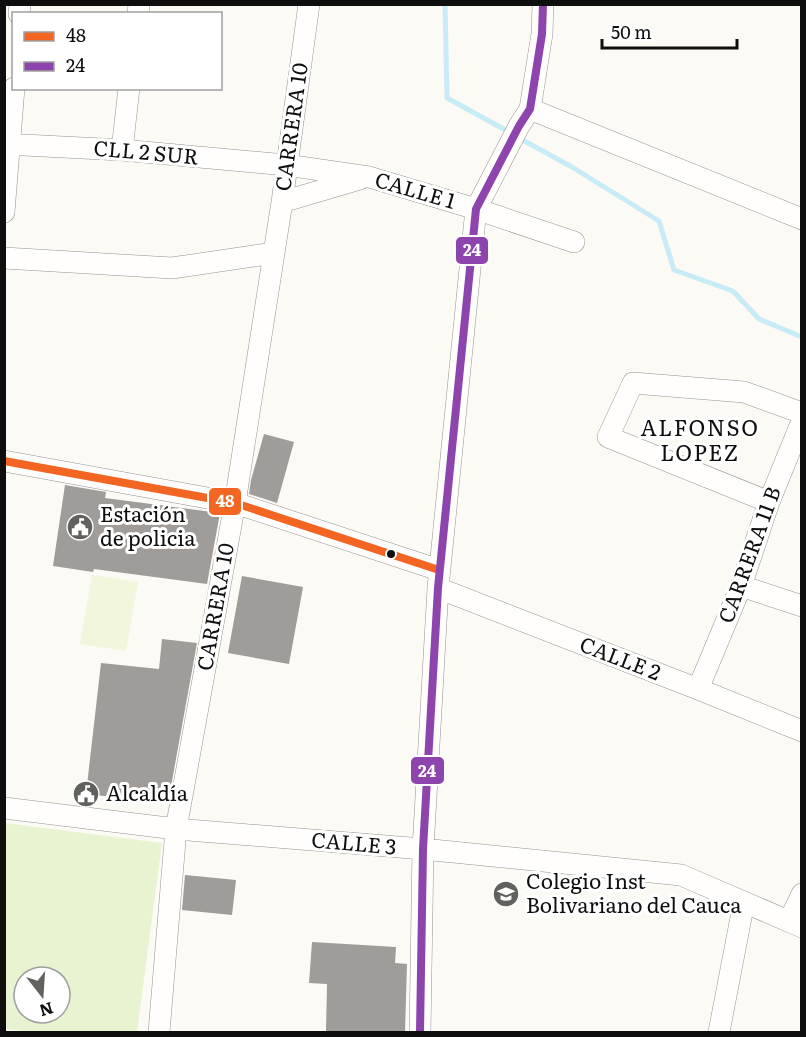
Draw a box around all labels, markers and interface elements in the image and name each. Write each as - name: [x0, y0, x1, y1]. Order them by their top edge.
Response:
- legend: [12, 12, 222, 90]
- scale bar: [602, 12, 737, 50]
- text: 50 m: [611, 18, 652, 45]
- text: 48: [66, 21, 86, 48]
- text: 24: [66, 51, 85, 78]
- street label: CARRERA 10: [265, 61, 314, 193]
- street label: CLL 2 SUR: [92, 130, 200, 171]
- street label: CALLE 1: [372, 162, 460, 215]
- line badge: 24: [455, 236, 489, 265]
- text: 24: [463, 237, 481, 261]
- district label: ALFONSO LOPEZ: [641, 410, 759, 468]
- street label: CARRERA 11 B: [709, 481, 787, 627]
- line badge: 48: [208, 487, 242, 516]
- text: 48: [215, 488, 235, 512]
- place label: Estación de policia: [100, 497, 196, 552]
- public building icon: Estación de policia: [65, 512, 95, 542]
- street label: CARRERA 10: [187, 540, 240, 673]
- unlabelled marker: [385, 548, 397, 560]
- street label: CALLE 2: [576, 627, 666, 686]
- line badge: 24: [410, 756, 445, 785]
- text: 24: [418, 758, 436, 782]
- place label: Alcaldía: [106, 776, 189, 807]
- public building icon: Alcaldía: [71, 779, 101, 809]
- street label: CALLE 3: [310, 822, 398, 861]
- place label: Colegio Inst Bolivariano del Cauca: [526, 864, 742, 919]
- school or university icon: Colegio Inst Bolivariano del Cauca: [491, 879, 521, 909]
- north arrow: [12, 965, 72, 1025]
- text: N: [37, 997, 57, 1024]

